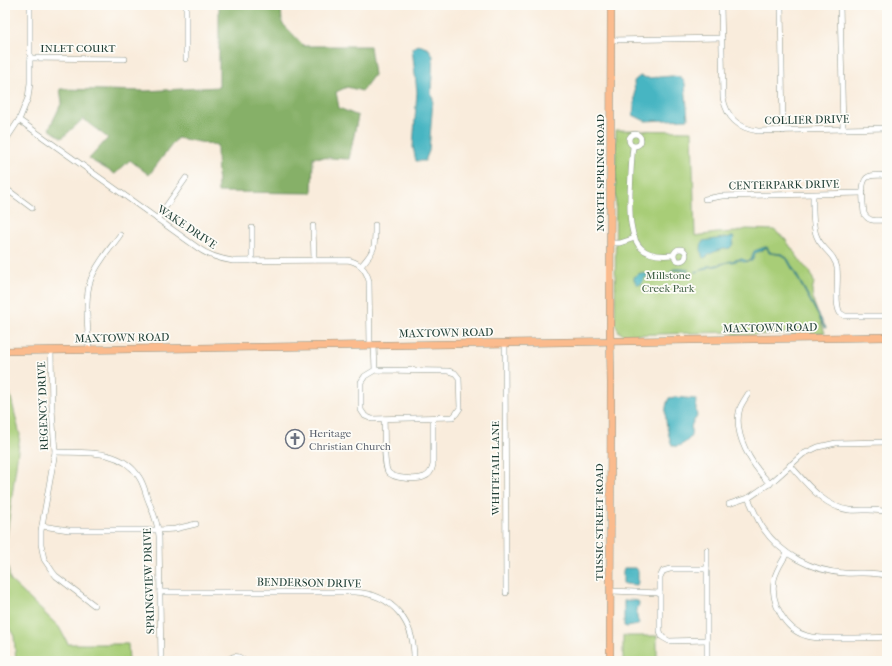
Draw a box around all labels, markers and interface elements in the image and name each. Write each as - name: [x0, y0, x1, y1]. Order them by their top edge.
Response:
- street label: INLET COURT: [40, 42, 116, 55]
- street label: COLLIER DRIVE: [764, 113, 850, 127]
- street label: NORTH SPRING ROAD: [594, 114, 607, 232]
- street label: CENTERPARK DRIVE: [729, 178, 840, 192]
- street label: WAKE DRIVE: [154, 202, 219, 252]
- park label: Millstone Creek Park: [642, 269, 695, 295]
- street label: MAXTOWN ROAD: [722, 321, 818, 335]
- street label: MAXTOWN ROAD: [398, 326, 494, 340]
- street label: MAXTOWN ROAD: [74, 331, 170, 345]
- street label: REGENCY DRIVE: [35, 361, 51, 451]
- street label: WHITETAIL LANE: [489, 420, 502, 516]
- place label: Heritage Christian Church: [309, 427, 392, 453]
- church icon: Heritage Christian Church: [284, 428, 306, 450]
- street label: TUSSIC STREET ROAD: [593, 463, 606, 581]
- street label: SPRINGVIEW DRIVE: [141, 527, 157, 634]
- street label: BENDERSON DRIVE: [257, 576, 362, 590]

